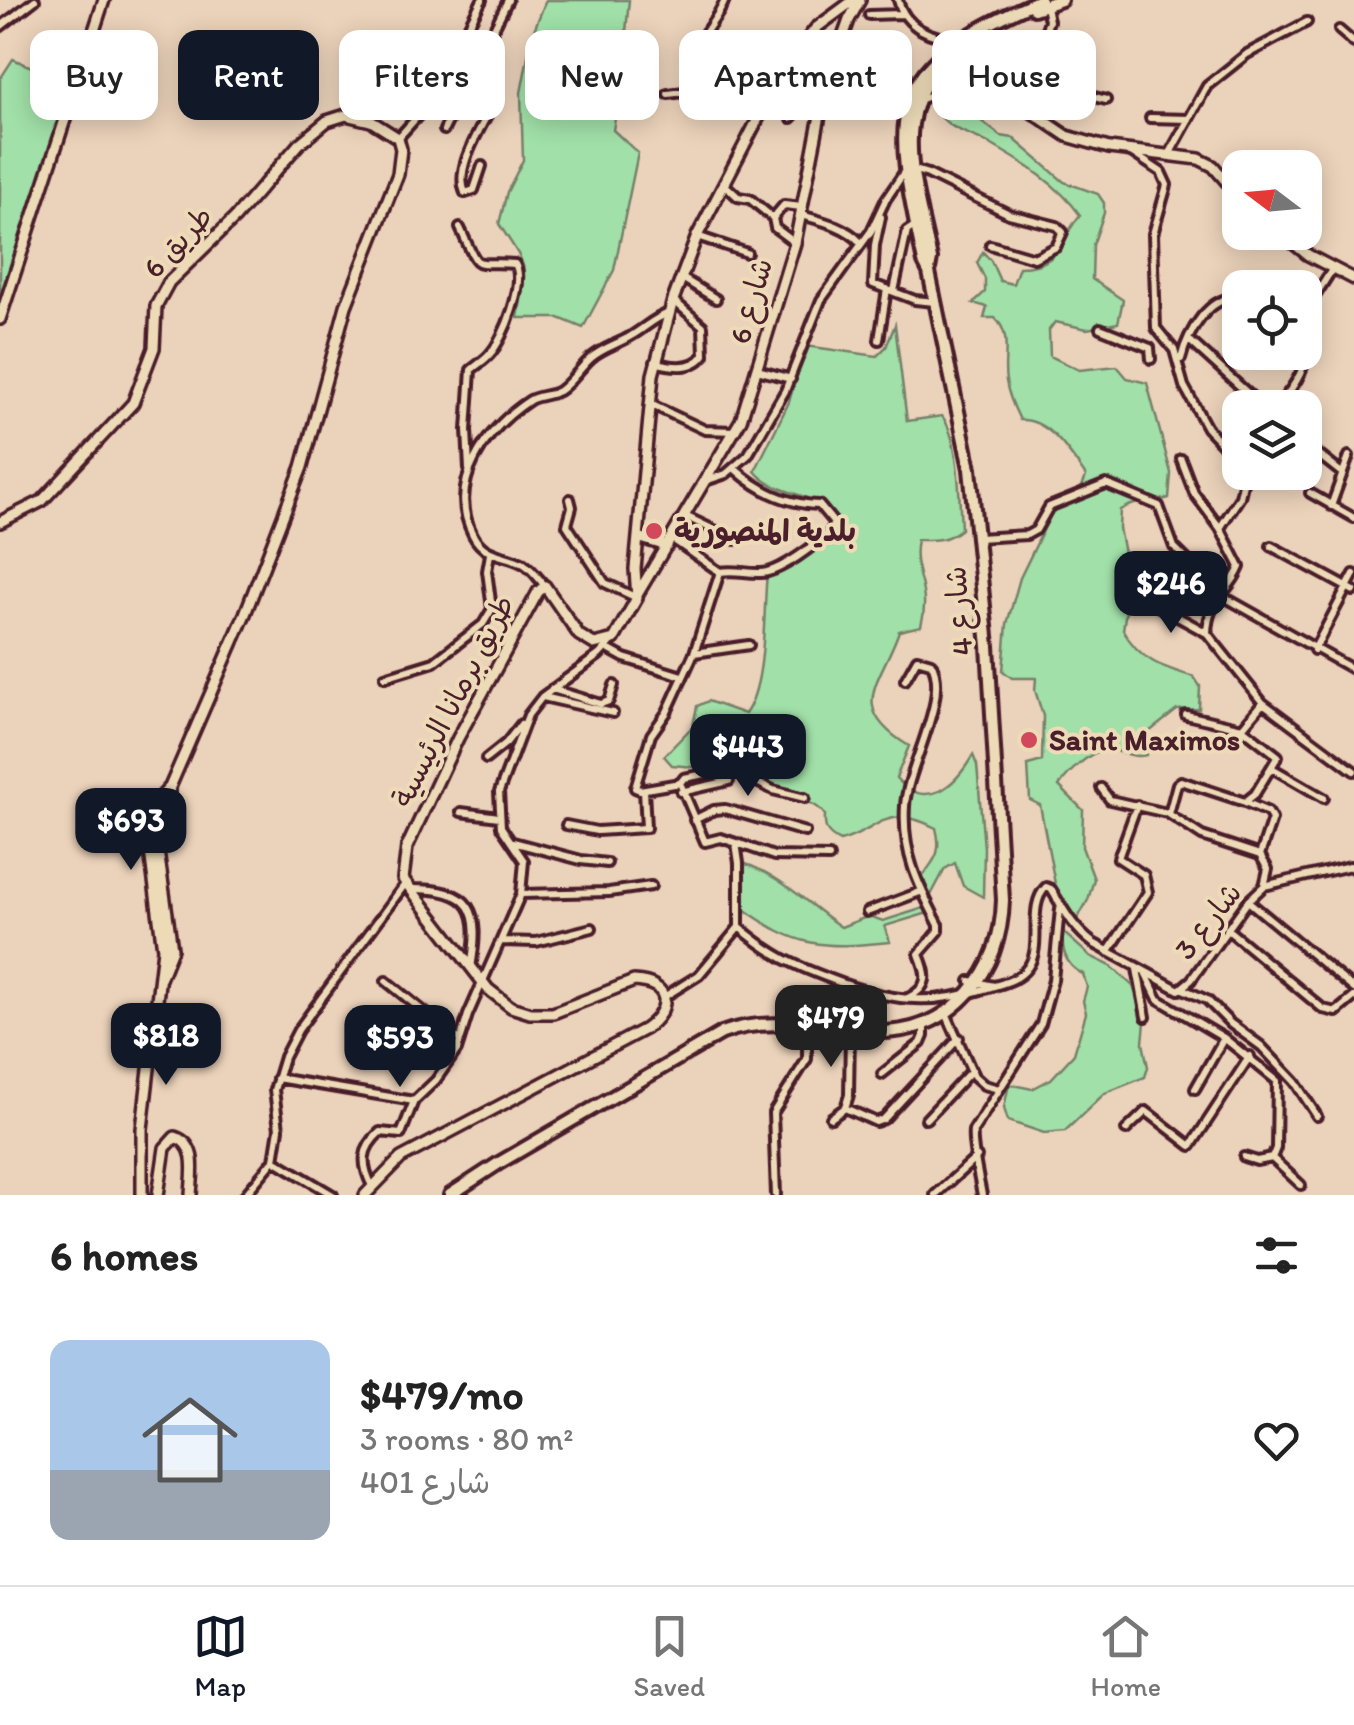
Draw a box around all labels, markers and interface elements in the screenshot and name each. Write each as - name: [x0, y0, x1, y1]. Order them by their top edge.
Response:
- chip: Buy: [30, 30, 158, 120]
- chip: Rent: [178, 30, 319, 120]
- chip: Filters: [339, 30, 505, 120]
- chip: New: [525, 30, 659, 120]
- chip: Apartment: [679, 30, 912, 120]
- chip: House: [932, 30, 1096, 120]
- north arrow: [1222, 150, 1322, 250]
- map controls: [1222, 150, 1322, 490]
- street label: طريق 6: [135, 198, 220, 286]
- street label: شارع 6: [721, 254, 783, 349]
- button: locate: [1222, 270, 1322, 370]
- button: layers: [1222, 390, 1322, 490]
- place label: بلدية المنصورية: [674, 512, 856, 550]
- marker: بلدية المنصورية: [643, 520, 665, 542]
- pin: $246: [1112, 551, 1230, 636]
- street label: شارع 4: [936, 564, 984, 657]
- text: $246: [1136, 564, 1206, 602]
- street label: طريق برمانا الرئيسية: [383, 588, 522, 813]
- pin: $443: [689, 714, 807, 799]
- place label: Saint Maximos: [1049, 721, 1240, 758]
- text: $443: [712, 727, 784, 765]
- marker: Saint Maximos: [1018, 729, 1040, 751]
- pin: $693: [72, 788, 190, 873]
- text: $693: [97, 801, 165, 839]
- street label: شارع 3: [1166, 875, 1252, 969]
- pin: $479: [772, 985, 890, 1070]
- text: $479: [797, 998, 865, 1036]
- pin: $818: [107, 1003, 225, 1088]
- pin: $593: [341, 1005, 459, 1090]
- text: $818: [133, 1016, 199, 1054]
- text: $593: [366, 1018, 434, 1056]
- icon: filters: [1249, 1228, 1304, 1283]
- text: 6 homes: [50, 1230, 198, 1281]
- text: $479/mo: [360, 1369, 524, 1420]
- icon: home: [130, 1380, 250, 1500]
- icon: heart: [1249, 1413, 1304, 1468]
- text: 3 rooms · 80 m²: [360, 1420, 574, 1458]
- text: شارع 401: [360, 1463, 490, 1501]
- tab: Map: [193, 1609, 248, 1703]
- tab: Saved: [633, 1609, 705, 1703]
- tab: Home: [1091, 1609, 1161, 1703]

